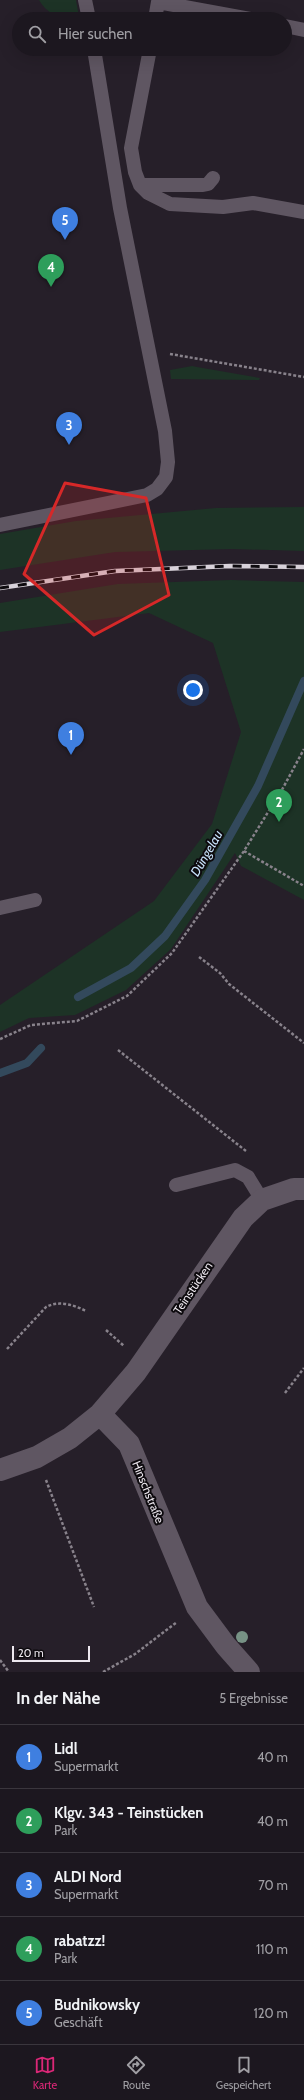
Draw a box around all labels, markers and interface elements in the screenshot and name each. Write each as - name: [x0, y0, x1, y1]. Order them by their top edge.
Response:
- search box: [12, 12, 292, 56]
- icon: search: [26, 23, 48, 45]
- text: Hier suchen: [58, 25, 133, 43]
- pin: 5: [52, 207, 78, 240]
- pin: 4: [38, 254, 64, 287]
- pin: 3: [56, 412, 82, 445]
- your location: [183, 680, 203, 700]
- pin: 1: [58, 722, 84, 755]
- pin: 2: [266, 789, 292, 822]
- water label: Düngelau: [187, 827, 226, 879]
- street label: Teinstücken: [170, 1259, 216, 1317]
- street label: Hinschstraße: [129, 1458, 168, 1525]
- scale bar: [12, 1644, 90, 1663]
- text: 20 m: [18, 1646, 44, 1660]
- text: In der Nähe: [16, 1688, 100, 1708]
- text: 5 Ergebnisse: [219, 1690, 288, 1706]
- text: Lidl: [54, 1740, 78, 1758]
- text: 1: [27, 1749, 31, 1765]
- text: 40 m: [257, 1749, 288, 1765]
- text: Supermarkt: [54, 1758, 118, 1774]
- text: Klgv. 343 - Teinstücken: [54, 1804, 203, 1822]
- text: 2: [26, 1813, 32, 1829]
- text: 40 m: [257, 1813, 288, 1829]
- text: Park: [54, 1822, 77, 1838]
- text: ALDI Nord: [54, 1868, 122, 1886]
- text: 3: [25, 1877, 33, 1893]
- text: 70 m: [258, 1877, 288, 1893]
- text: Supermarkt: [54, 1886, 118, 1902]
- text: rabatzz!: [54, 1932, 105, 1950]
- text: 4: [25, 1941, 33, 1957]
- text: 110 m: [256, 1941, 288, 1957]
- text: Park: [54, 1950, 77, 1966]
- text: Budnikowsky: [54, 1996, 140, 2014]
- text: 5: [26, 2005, 32, 2021]
- text: 120 m: [254, 2005, 288, 2021]
- text: Geschäft: [54, 2014, 103, 2030]
- tab: Karte: [33, 2054, 57, 2092]
- tab: Route: [123, 2054, 150, 2092]
- tab: Gespeichert: [216, 2054, 271, 2092]

